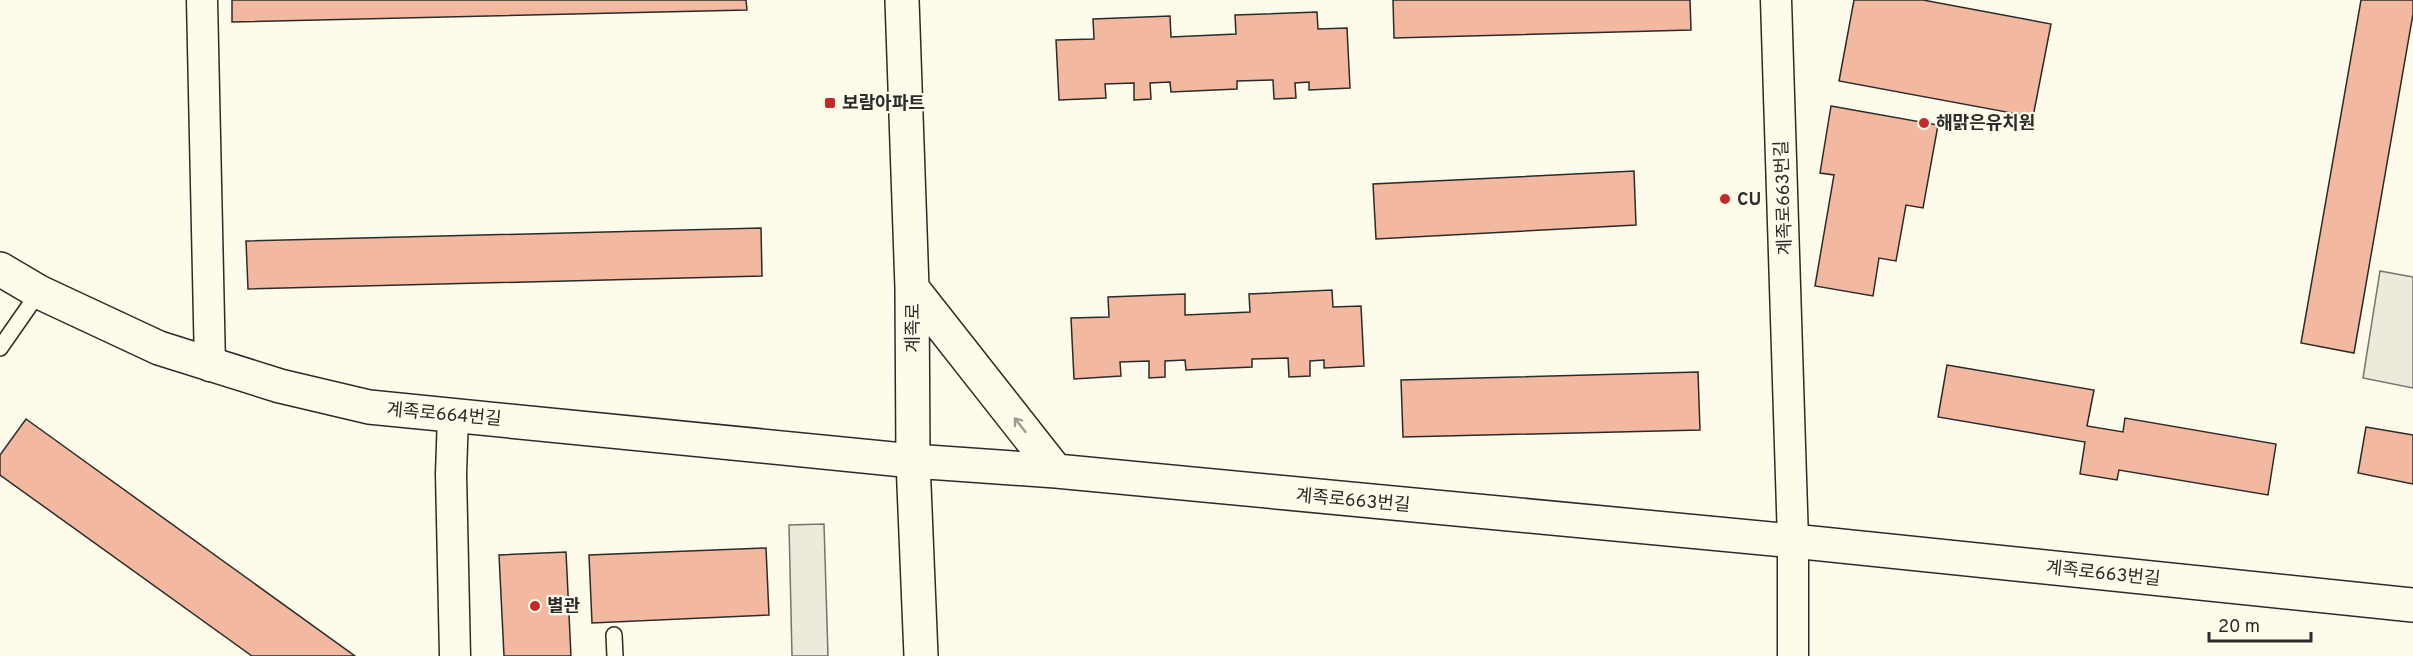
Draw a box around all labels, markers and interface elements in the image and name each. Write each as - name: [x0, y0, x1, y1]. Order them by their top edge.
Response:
- place label: 보람아파트: [842, 93, 925, 116]
- marker: 보람아파트: [823, 96, 837, 110]
- place label: 해맑은유치원: [1936, 113, 2035, 136]
- marker: 해맑은유치원: [1917, 116, 1931, 130]
- street label: 계족로663번길: [1771, 140, 1798, 256]
- place label: CU: [1737, 189, 1761, 212]
- marker: CU: [1718, 192, 1732, 206]
- street label: 계족로: [903, 303, 926, 353]
- street label: 계족로664번길: [385, 399, 502, 432]
- one-way arrow: [1014, 417, 1027, 433]
- street label: 계족로663번길: [1295, 485, 1411, 518]
- street label: 계족로663번길: [2044, 557, 2161, 592]
- place label: 별관: [547, 596, 581, 619]
- marker: 별관: [528, 599, 542, 613]
- scale bar: [2209, 605, 2311, 643]
- text: 20 m: [2218, 616, 2260, 639]

